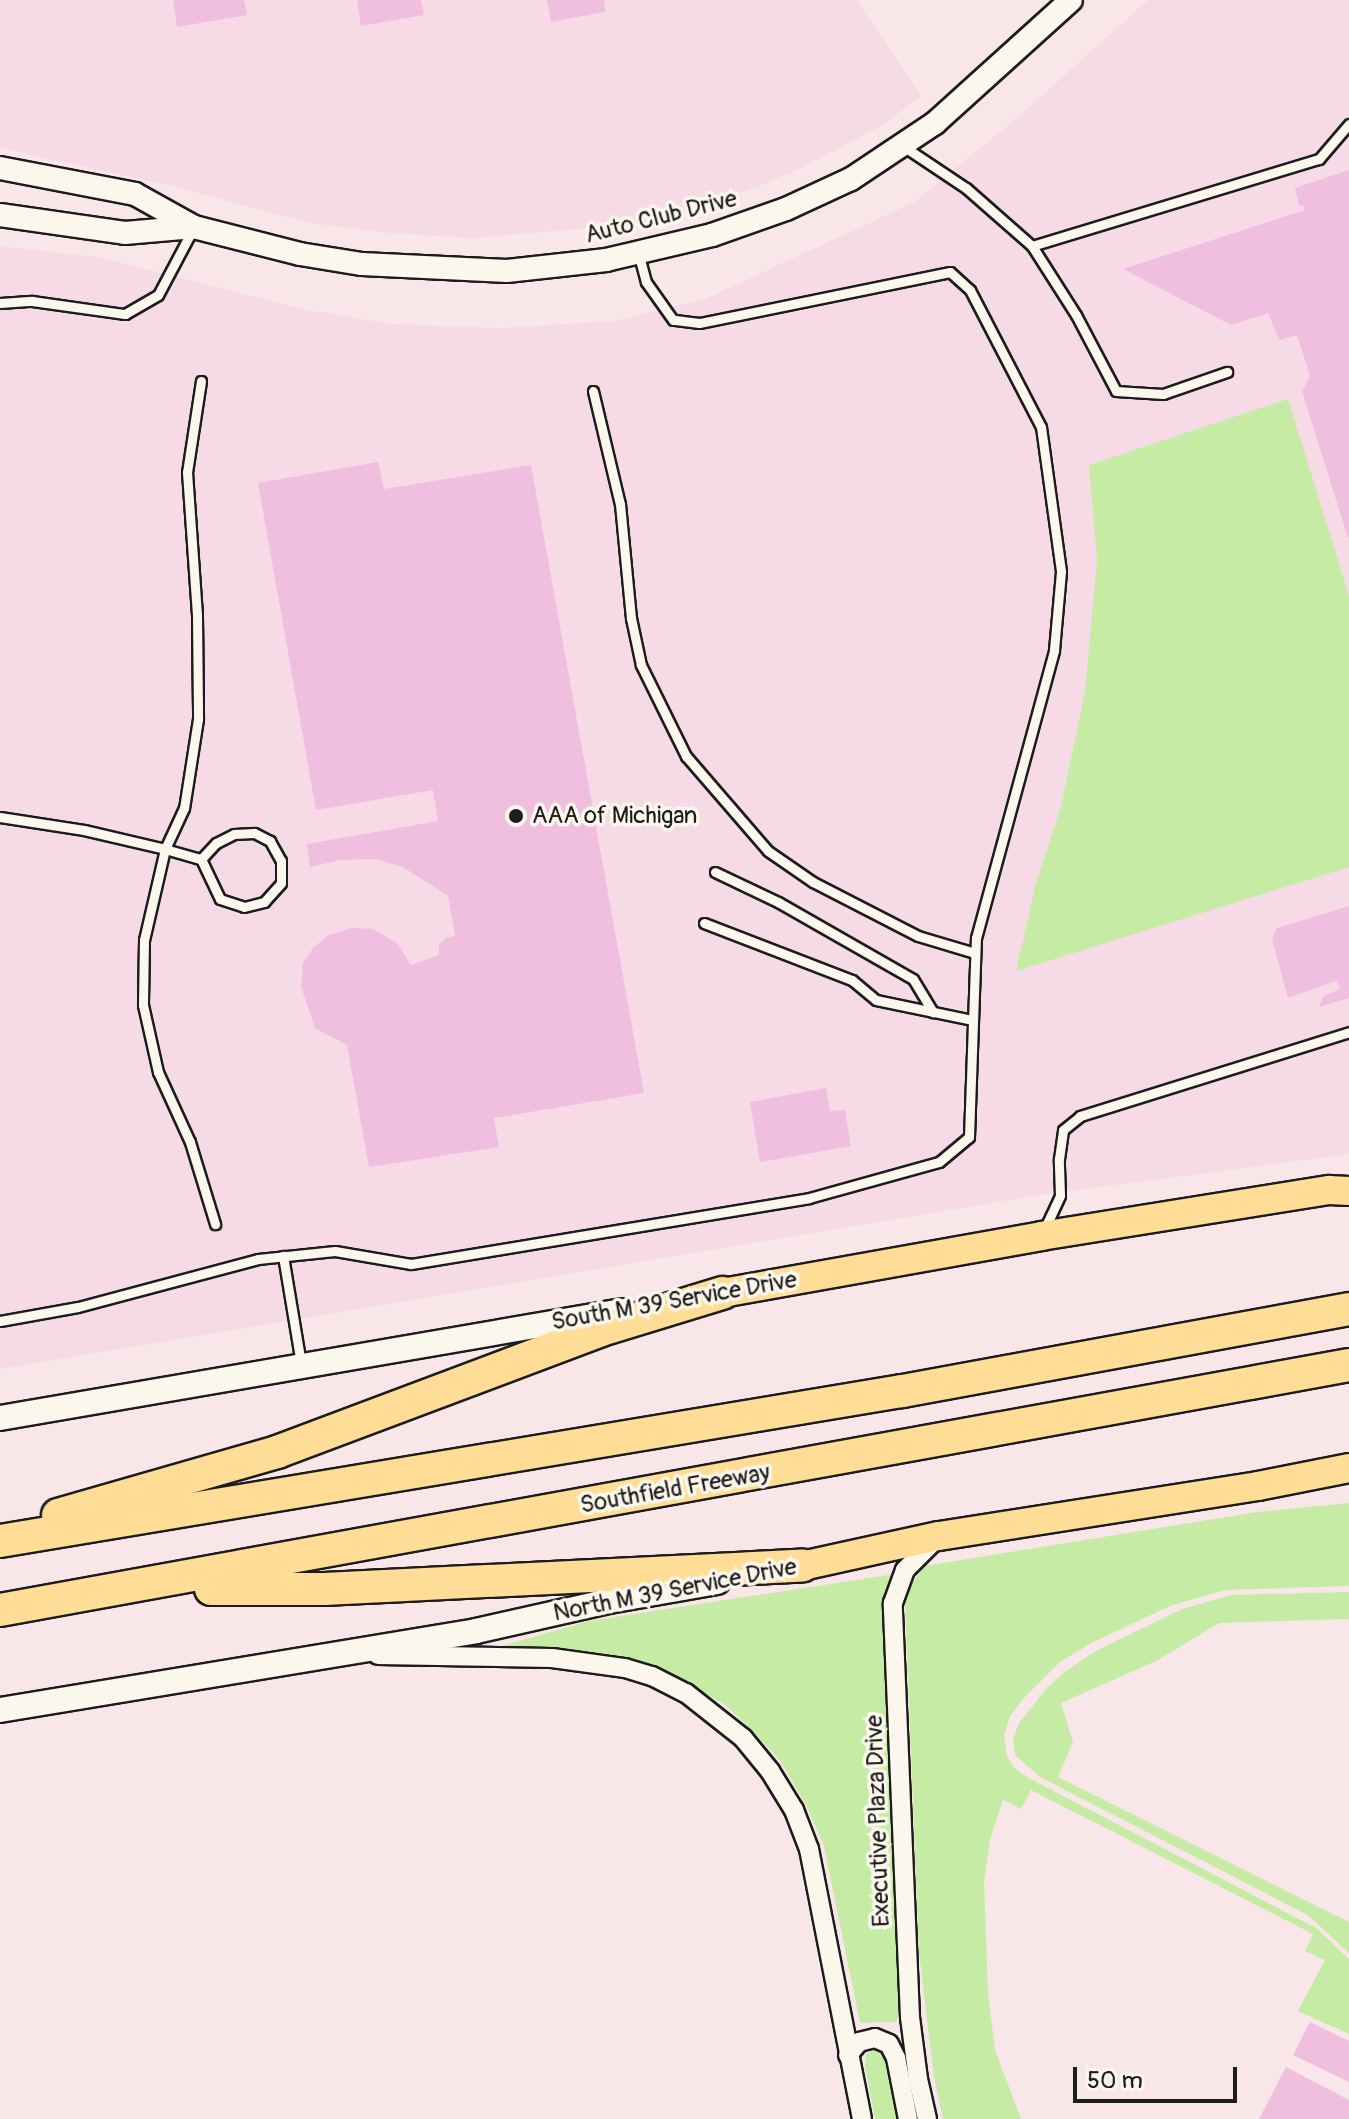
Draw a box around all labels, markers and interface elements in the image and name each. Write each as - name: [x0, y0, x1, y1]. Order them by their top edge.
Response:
- street label: Auto Club Drive: [582, 184, 740, 250]
- place label: AAA of Michigan: [532, 802, 697, 830]
- marker: AAA of Michigan: [507, 807, 525, 825]
- street label: South M 39 Service Drive: [549, 1265, 799, 1337]
- street label: Southfield Freeway: [578, 1458, 772, 1520]
- street label: North M 39 Service Drive: [551, 1552, 799, 1628]
- street label: Executive Plaza Drive: [860, 1715, 896, 1927]
- scale bar: [1077, 2051, 1241, 2101]
- text: 50 m: [1087, 2066, 1143, 2095]

